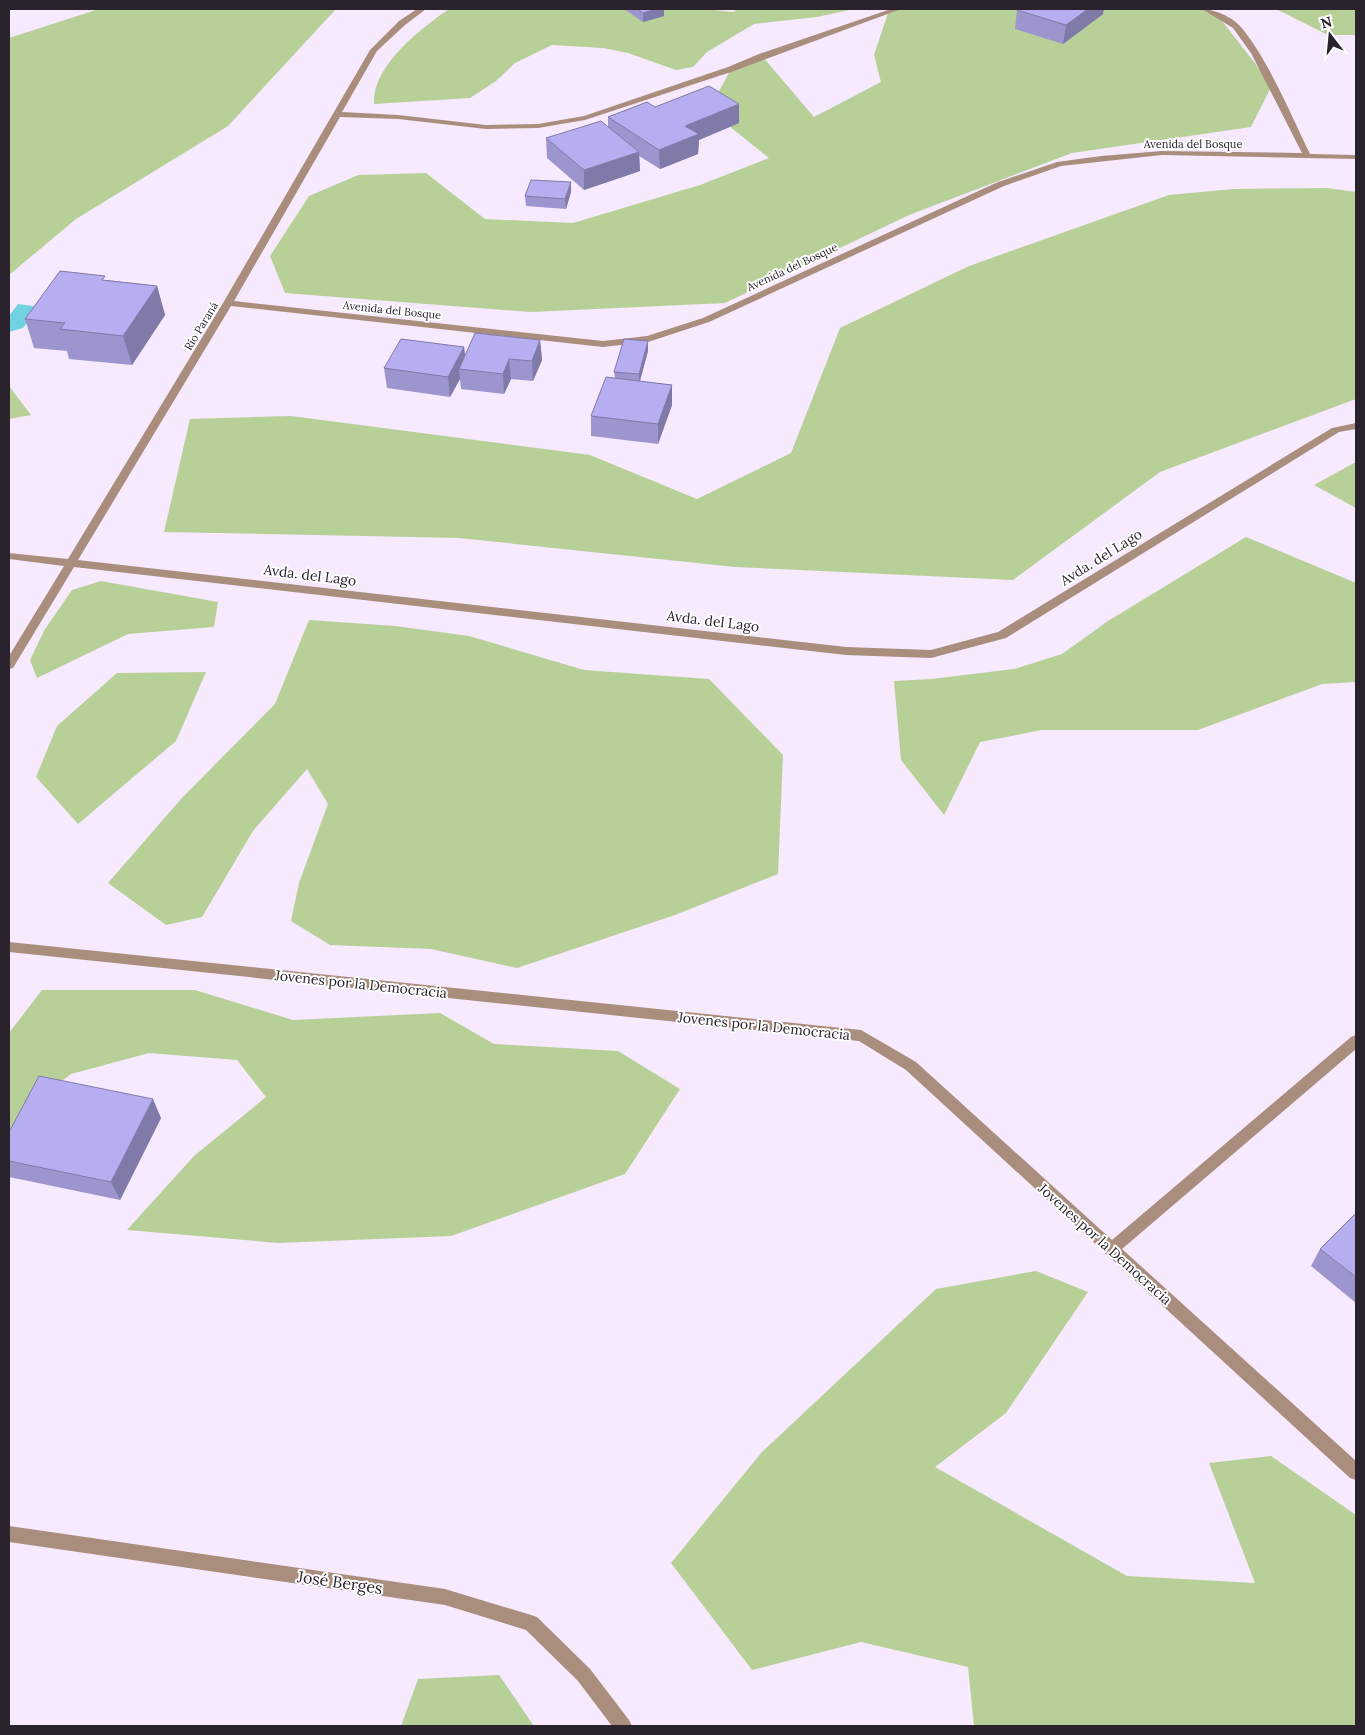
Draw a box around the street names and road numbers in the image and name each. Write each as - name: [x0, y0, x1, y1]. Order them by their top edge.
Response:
- street label: Avenida del Bosque: [1143, 137, 1242, 151]
- street label: Avenida del Bosque: [743, 240, 840, 295]
- street label: Avenida del Bosque: [341, 298, 442, 322]
- street label: Río Paraná: [181, 299, 221, 353]
- street label: Avda. del Lago: [1056, 525, 1145, 590]
- street label: Avda. del Lago: [262, 560, 357, 590]
- street label: Avda. del Lago: [665, 606, 760, 636]
- street label: Jovenes por la Democracia: [273, 966, 448, 1002]
- street label: Jovenes por la Democracia: [676, 1008, 851, 1044]
- street label: Jovenes por la Democracia: [1034, 1179, 1175, 1309]
- street label: José Berges: [295, 1566, 384, 1598]

